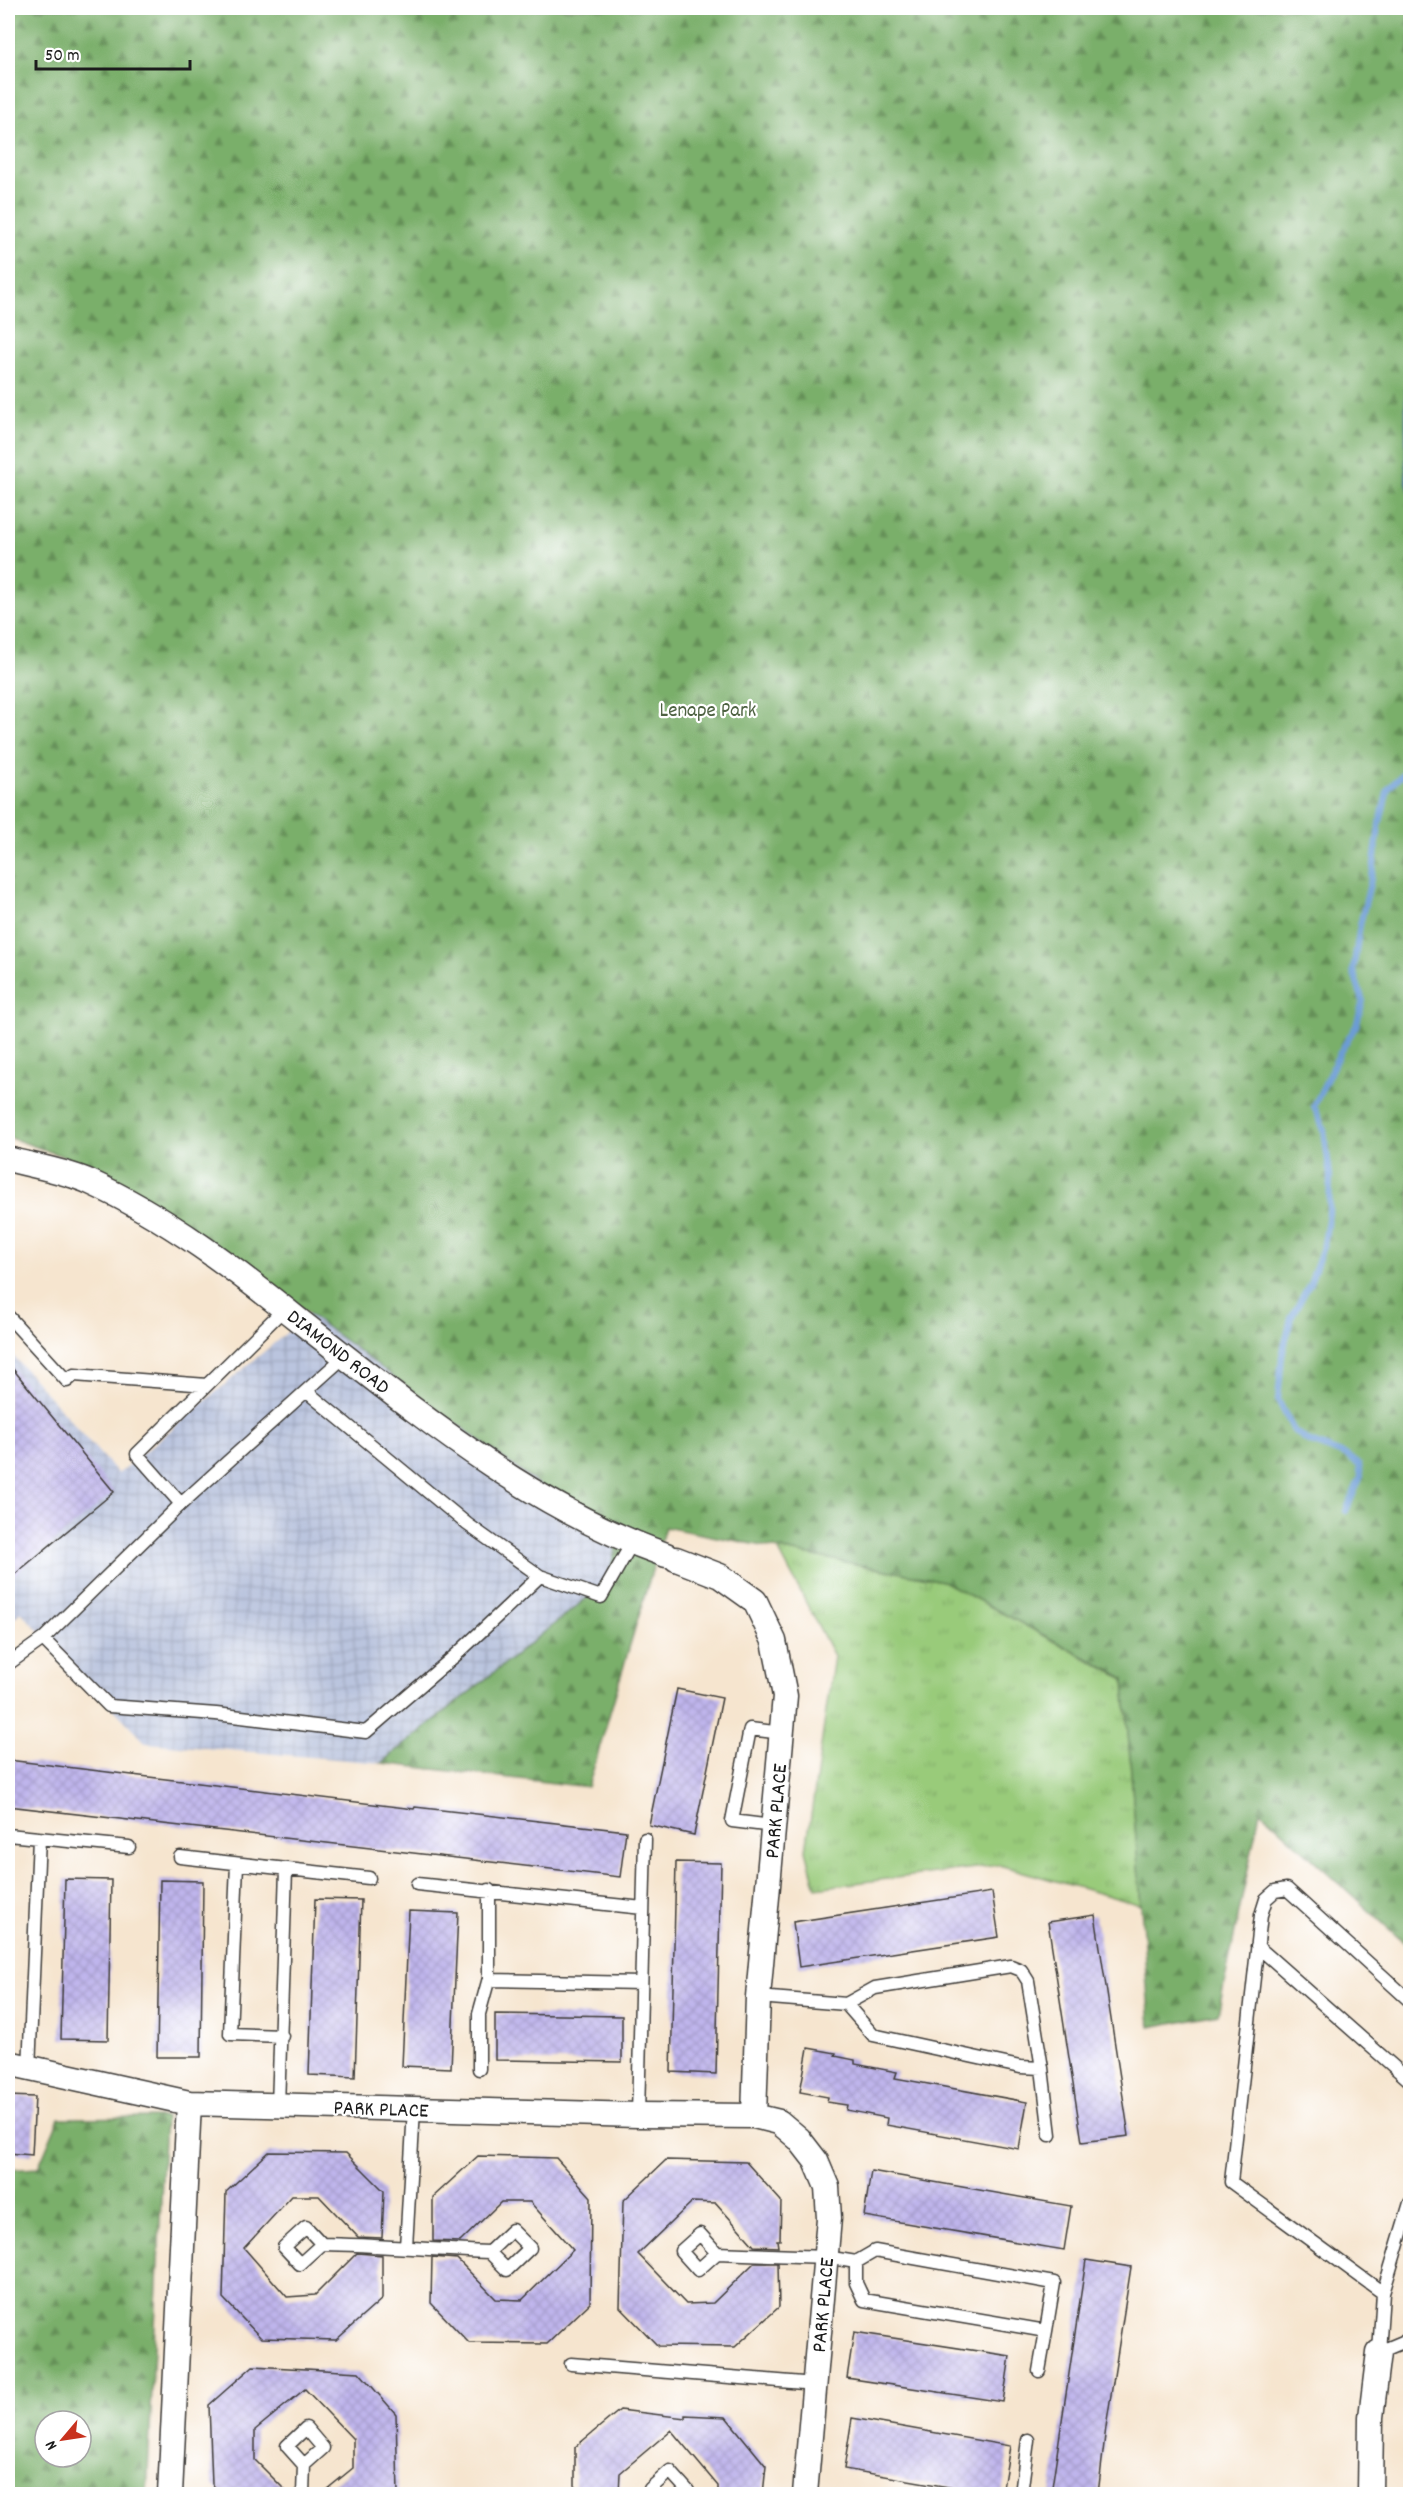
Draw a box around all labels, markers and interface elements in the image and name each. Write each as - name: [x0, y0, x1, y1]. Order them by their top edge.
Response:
- scale bar: [36, 33, 190, 71]
- text: 50 m: [45, 44, 80, 69]
- park label: Lenape Park: [660, 697, 756, 727]
- street label: DIAMOND ROAD: [279, 1303, 395, 1403]
- street label: PARK PLACE: [759, 1762, 797, 1860]
- street label: PARK PLACE: [333, 2094, 429, 2128]
- street label: PARK PLACE: [806, 2256, 844, 2354]
- north arrow: [33, 2409, 93, 2469]
- text: N: [40, 2436, 64, 2454]

